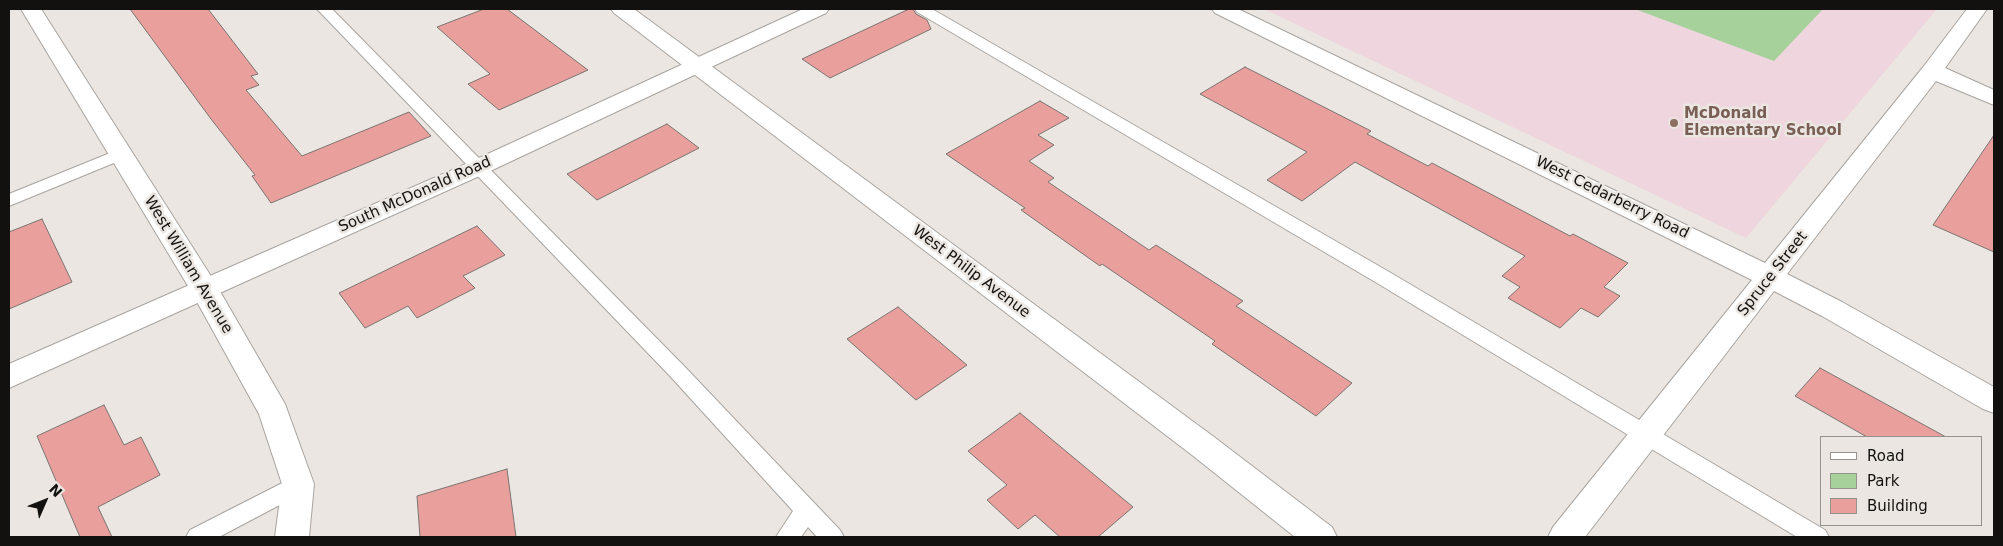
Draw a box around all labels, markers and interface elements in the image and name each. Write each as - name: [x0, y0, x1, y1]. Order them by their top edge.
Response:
- place label: McDonald Elementary School: [1684, 105, 1842, 140]
- marker: McDonald Elementary School: [1668, 117, 1680, 129]
- street label: South McDonald Road: [336, 153, 494, 237]
- street label: West Cedarberry Road: [1532, 153, 1692, 243]
- street label: West William Avenue: [140, 193, 236, 337]
- street label: West Philip Avenue: [909, 222, 1033, 322]
- street label: Spruce Street: [1734, 228, 1812, 320]
- legend: [1820, 436, 1983, 526]
- text: Road: [1867, 447, 1905, 465]
- text: Park: [1867, 472, 1899, 490]
- north arrow: [20, 476, 70, 526]
- text: N: [46, 481, 66, 500]
- text: Building: [1867, 497, 1928, 515]

